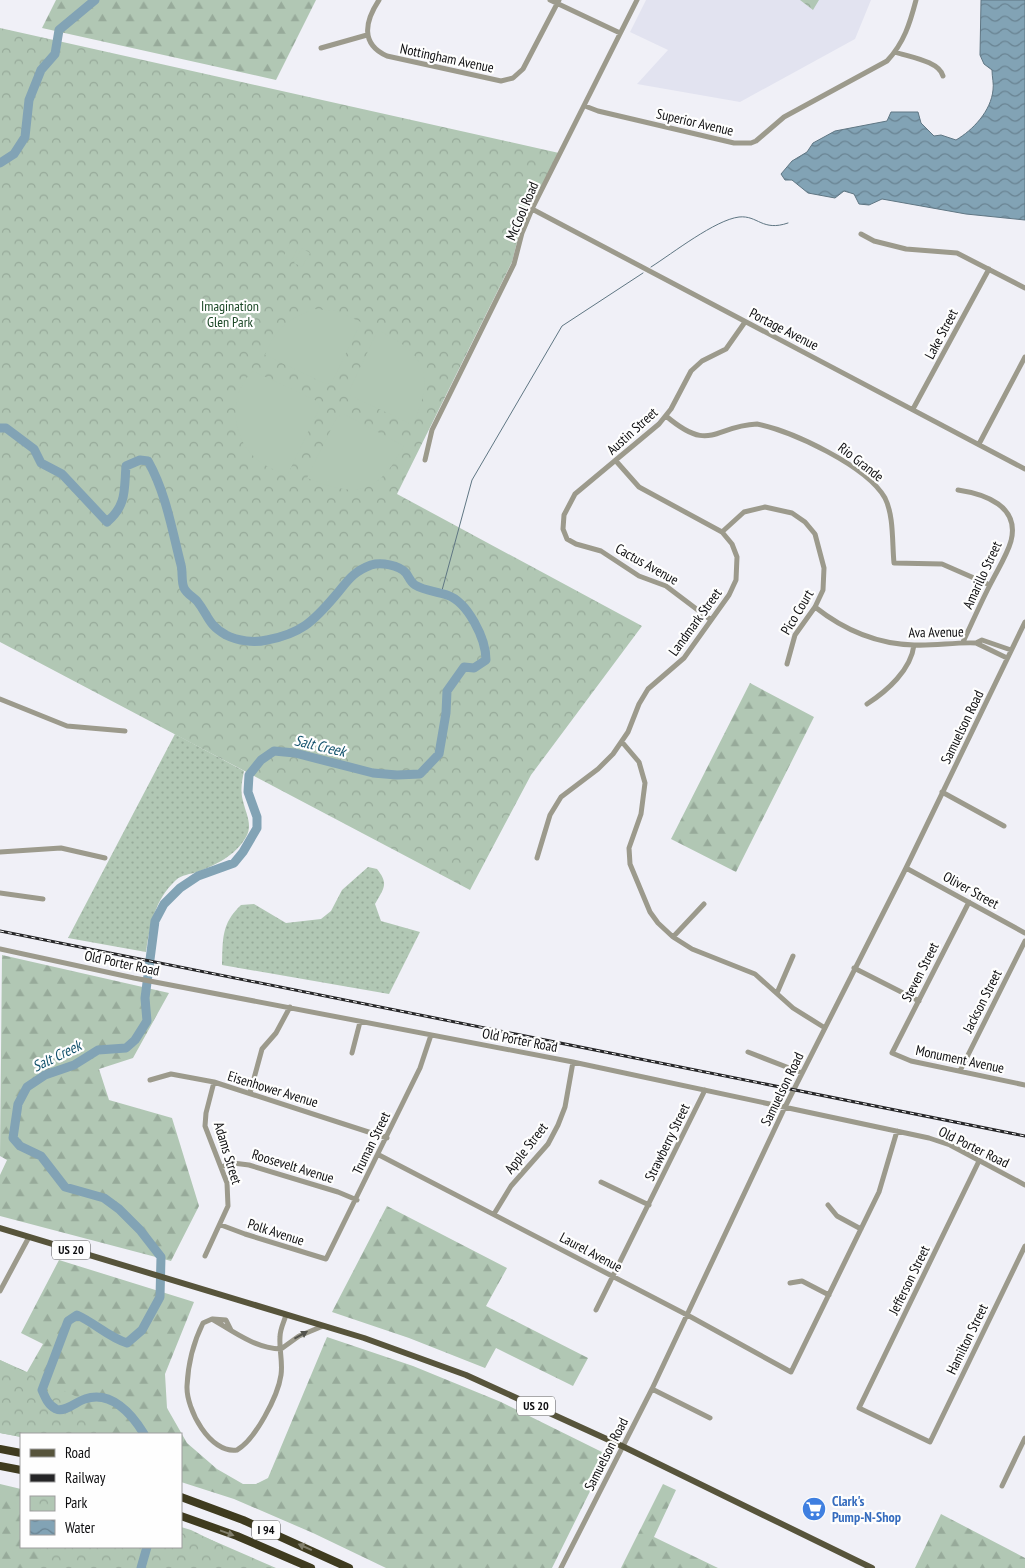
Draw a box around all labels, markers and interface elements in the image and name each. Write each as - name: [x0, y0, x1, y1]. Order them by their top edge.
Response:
- street label: Nottingham Avenue: [398, 39, 496, 77]
- street label: Superior Avenue: [655, 104, 736, 140]
- street label: McCool Road: [502, 179, 542, 243]
- park label: Imagination Glen Park: [201, 297, 259, 331]
- street label: Portage Avenue: [746, 304, 822, 354]
- street label: Lake Street: [920, 306, 962, 362]
- street label: Austin Street: [603, 403, 661, 459]
- street label: Rio Grande: [835, 439, 888, 486]
- street label: Amarillo Street: [958, 538, 1006, 612]
- street label: Cactus Avenue: [612, 539, 682, 589]
- street label: Landmark Street: [664, 585, 726, 659]
- street label: Pico Court: [777, 586, 817, 638]
- street label: Ava Avenue: [908, 623, 964, 641]
- street label: Samuelson Road: [936, 687, 988, 767]
- water label: Salt Creek: [293, 730, 350, 761]
- street label: Oliver Street: [940, 867, 1002, 913]
- street label: Steven Street: [897, 939, 943, 1005]
- street label: Old Porter Road: [83, 946, 161, 980]
- street label: Jackson Street: [958, 966, 1006, 1036]
- street label: Old Porter Road: [481, 1024, 559, 1056]
- water label: Salt Creek: [29, 1035, 86, 1076]
- street label: Monument Avenue: [914, 1041, 1006, 1077]
- street label: Samuelson Road: [756, 1049, 808, 1129]
- street label: Eisenhower Avenue: [226, 1067, 321, 1111]
- street label: Strawberry Street: [641, 1100, 694, 1184]
- street label: Truman Street: [348, 1108, 394, 1177]
- street label: Apple Street: [501, 1119, 552, 1177]
- street label: Adams Street: [210, 1120, 246, 1186]
- street label: Old Porter Road: [936, 1122, 1012, 1172]
- street label: Roosevelt Avenue: [250, 1145, 336, 1187]
- street label: Polk Avenue: [245, 1214, 307, 1250]
- street label: Laurel Avenue: [557, 1228, 626, 1276]
- road number: US 20: [52, 1240, 90, 1260]
- street label: Jefferson Street: [884, 1242, 934, 1318]
- street label: Hamilton Street: [942, 1301, 992, 1377]
- one-way arrow: [294, 1331, 308, 1340]
- road number: US 20: [517, 1396, 555, 1415]
- street label: Samuelson Road: [580, 1414, 632, 1494]
- legend: [20, 1433, 182, 1548]
- text: Road: [65, 1443, 91, 1462]
- text: Railway: [65, 1468, 106, 1487]
- place label: Clark's Pump-N-Shop: [832, 1492, 901, 1526]
- text: Park: [65, 1493, 87, 1512]
- supermarket icon: Clark's Pump-N-Shop: [801, 1496, 827, 1522]
- text: Water: [65, 1518, 96, 1537]
- road number: I 94: [252, 1520, 280, 1540]
- one-way arrow: [220, 1529, 235, 1537]
- one-way arrow: [298, 1543, 312, 1551]

